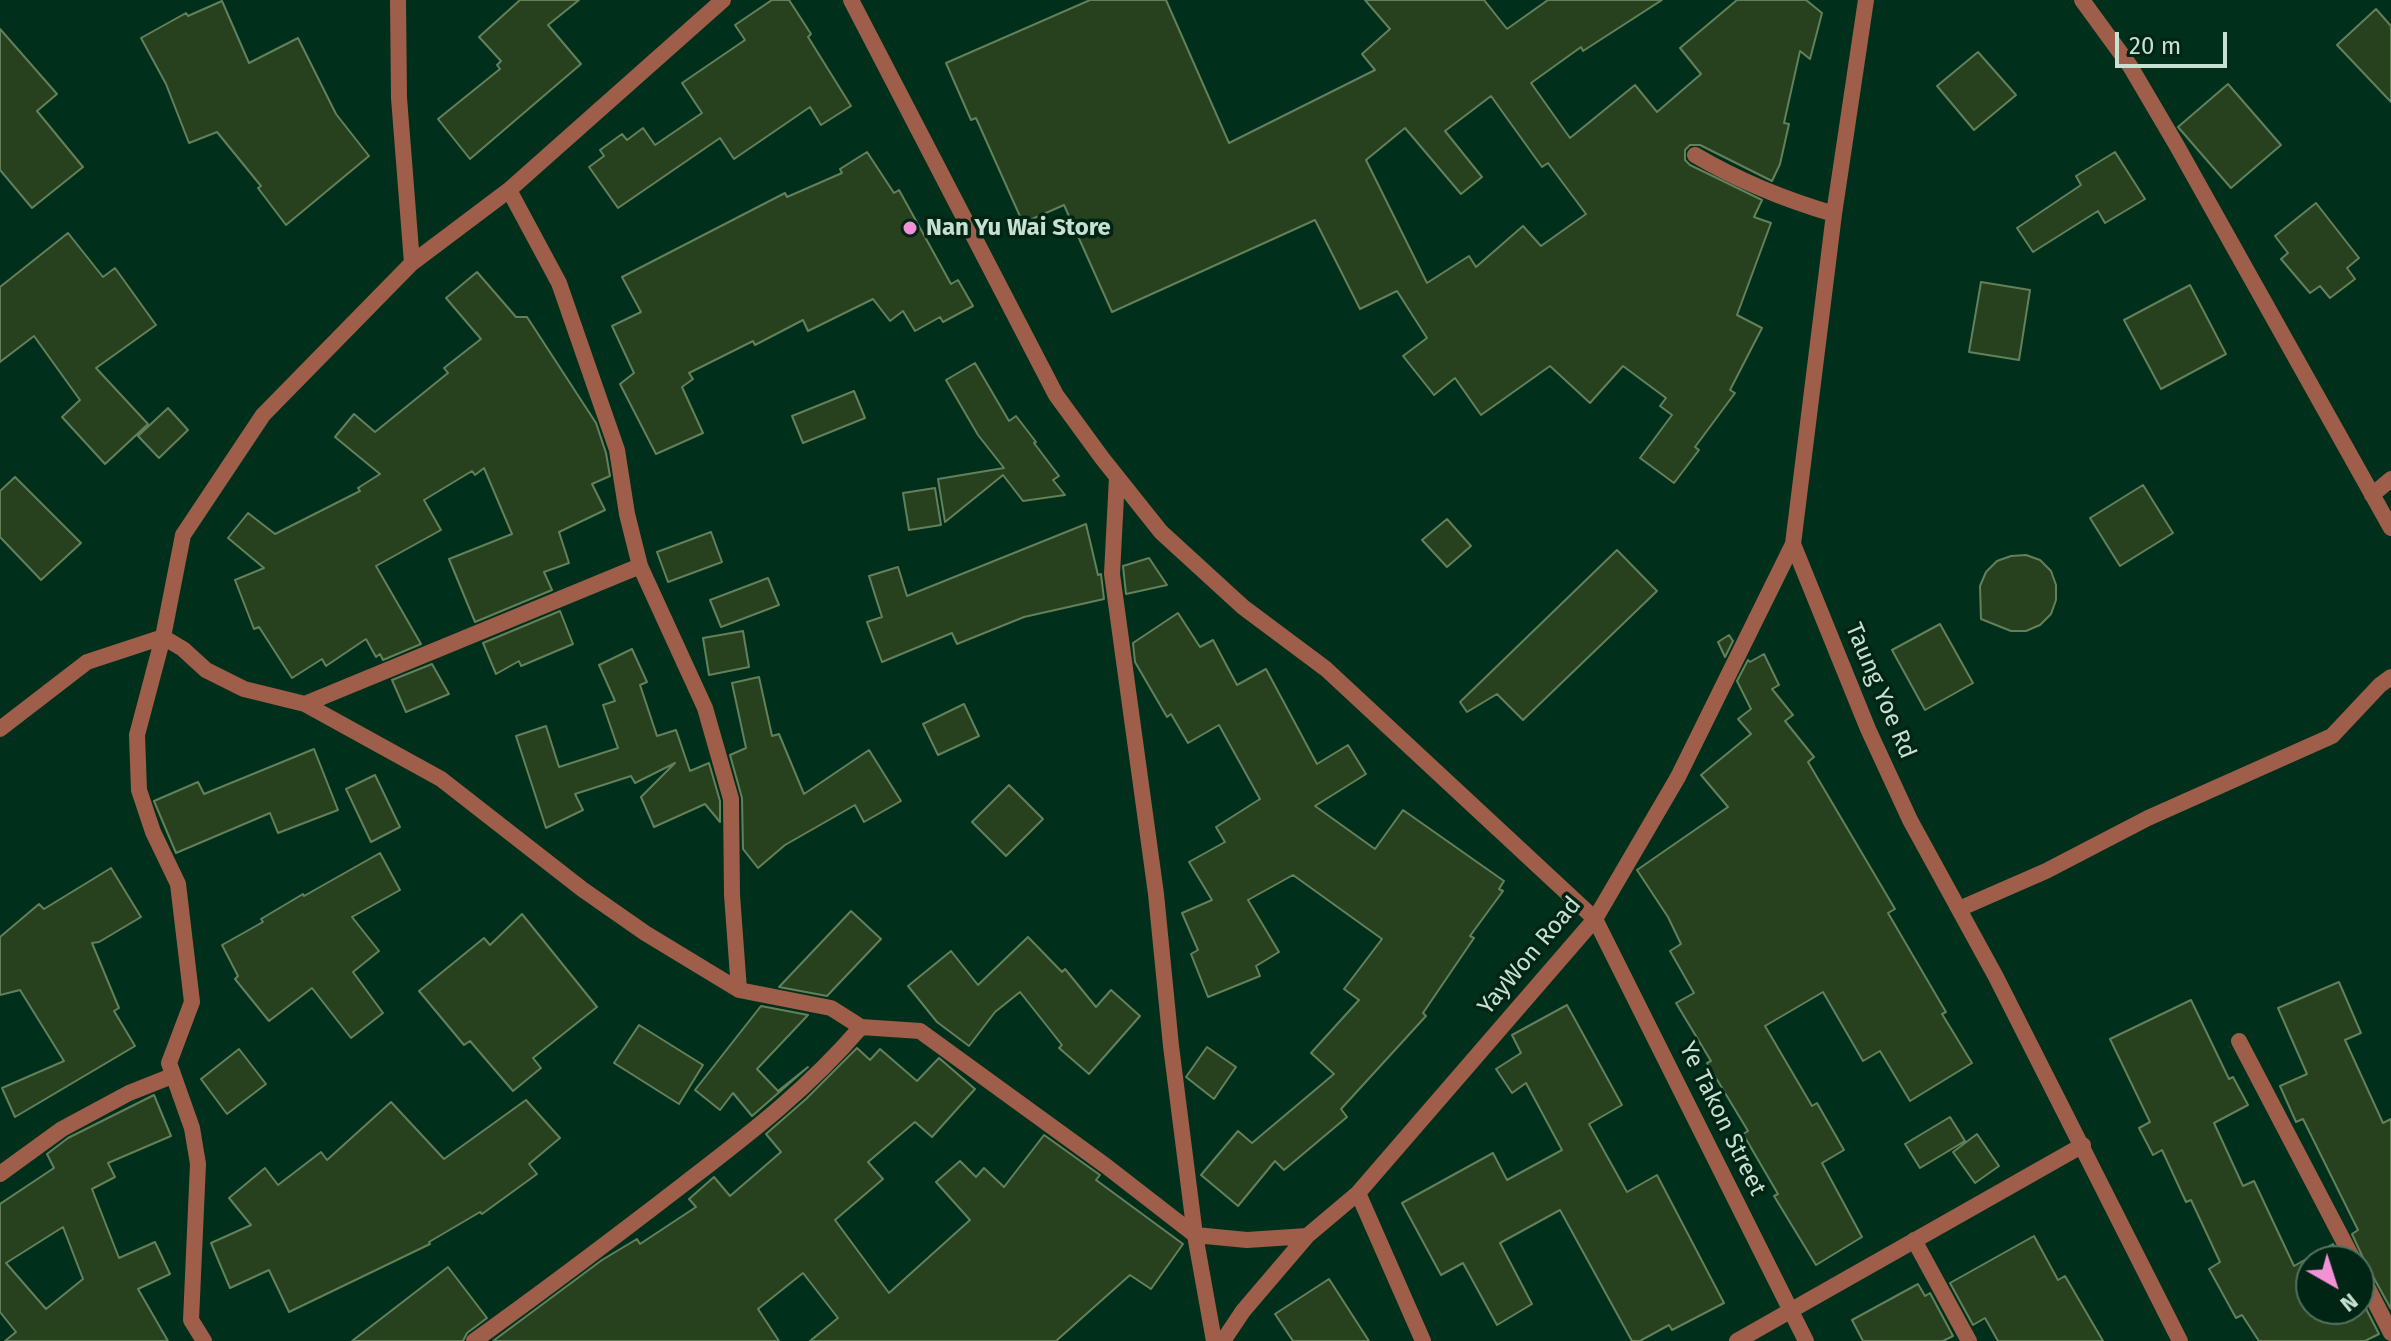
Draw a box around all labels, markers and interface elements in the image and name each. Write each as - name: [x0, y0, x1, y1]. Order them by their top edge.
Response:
- scale bar: [2119, 16, 2231, 66]
- text: 20 m: [2129, 32, 2181, 60]
- place label: Nan Yu Wai Store: [926, 214, 1111, 242]
- marker: Nan Yu Wai Store: [901, 219, 919, 237]
- street label: Taung Yoe Rd: [1838, 619, 1922, 763]
- street label: YayWon Road: [1472, 891, 1588, 1021]
- street label: Ye Takon Street: [1672, 1038, 1772, 1200]
- north arrow: [2295, 1245, 2375, 1325]
- text: N: [2335, 1287, 2363, 1318]

